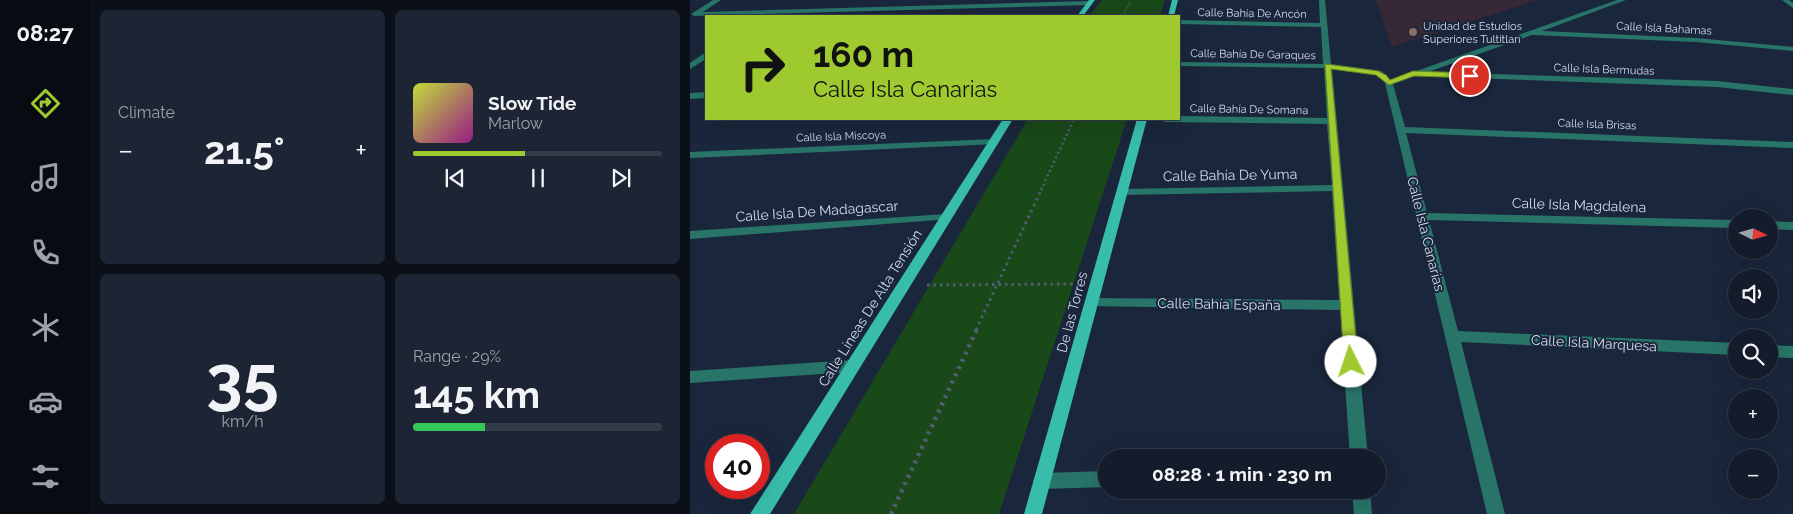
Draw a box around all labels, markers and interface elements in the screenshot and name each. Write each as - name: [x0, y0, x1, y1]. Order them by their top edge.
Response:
- street label: Calle Bahía De Ancón: [1197, 6, 1307, 21]
- text: 08:27: [17, 20, 73, 46]
- place label: Unidad de Estudios Superiores Tultitlan: [1423, 20, 1522, 46]
- street label: Calle Isla Bahamas: [1616, 20, 1712, 37]
- marker: Unidad de Estudios Superiores Tultitlan: [1407, 26, 1419, 38]
- text: 160 m: [813, 34, 914, 75]
- icon: right: [730, 35, 795, 100]
- street label: Calle Bahía De Garaques: [1190, 47, 1316, 62]
- pin: [1449, 55, 1491, 97]
- street label: Calle Isla Bermudas: [1553, 61, 1655, 78]
- icon: arrive: [1456, 62, 1484, 90]
- text: Calle Isla Canarias: [813, 76, 997, 102]
- icon: directions: [28, 86, 63, 121]
- text: Slow Tide: [488, 92, 577, 114]
- street label: Calle Bahía De Somana: [1190, 102, 1308, 117]
- text: Climate: [118, 103, 175, 122]
- text: Marlow: [488, 114, 543, 133]
- street label: Calle Isla Brisas: [1557, 117, 1637, 132]
- text: 21.5°: [204, 128, 285, 173]
- street label: Calle Isla Miscoya: [796, 128, 886, 145]
- text: −: [118, 134, 133, 167]
- text: +: [355, 134, 367, 167]
- icon: music: [28, 160, 63, 195]
- icon: previous: [441, 164, 469, 192]
- icon: pause: [524, 164, 552, 192]
- icon: next: [607, 164, 635, 192]
- street label: Calle Bahía De Yuma: [1163, 166, 1297, 184]
- street label: Calle Isla Canarias: [1404, 175, 1448, 293]
- street label: Calle Isla Magdalena: [1512, 195, 1646, 215]
- street label: Calle Isla De Madagascar: [735, 197, 899, 225]
- north arrow: [1728, 209, 1778, 259]
- map controls: [1728, 209, 1778, 499]
- street label: Calle Líneas De Alta Tensión: [815, 227, 925, 389]
- icon: phone: [28, 235, 63, 270]
- button: sound: [1728, 269, 1778, 319]
- street label: De las Torres: [1054, 270, 1091, 354]
- street label: Calle Bahía España: [1157, 295, 1281, 313]
- icon: climate: [28, 310, 63, 345]
- button: search: [1728, 329, 1778, 379]
- street label: Calle Isla Marquesa: [1531, 332, 1657, 354]
- position arrow: [1324, 335, 1376, 387]
- text: 35: [206, 341, 279, 417]
- text: Range · 29%: [413, 347, 501, 366]
- text: 145 km: [413, 372, 540, 417]
- icon: car: [28, 384, 63, 419]
- button: +: [1728, 389, 1778, 439]
- text: km/h: [221, 412, 264, 431]
- speed limit sign: 40: [705, 434, 770, 499]
- button: −: [1728, 449, 1778, 499]
- icon: filters: [28, 459, 63, 494]
- text: 08:28 · 1 min · 230 m: [1152, 463, 1332, 485]

